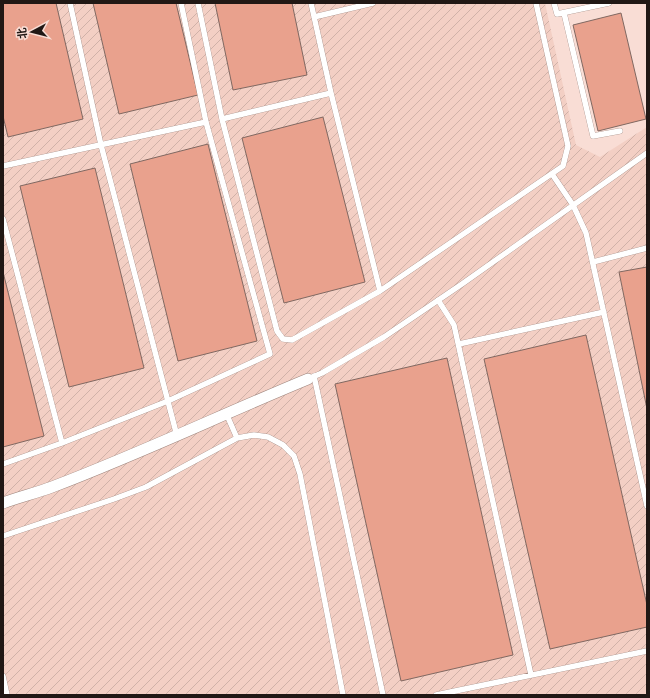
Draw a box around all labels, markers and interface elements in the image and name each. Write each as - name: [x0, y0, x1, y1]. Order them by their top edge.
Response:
- north arrow: [12, 12, 52, 52]
- text: 北: [15, 27, 30, 39]

